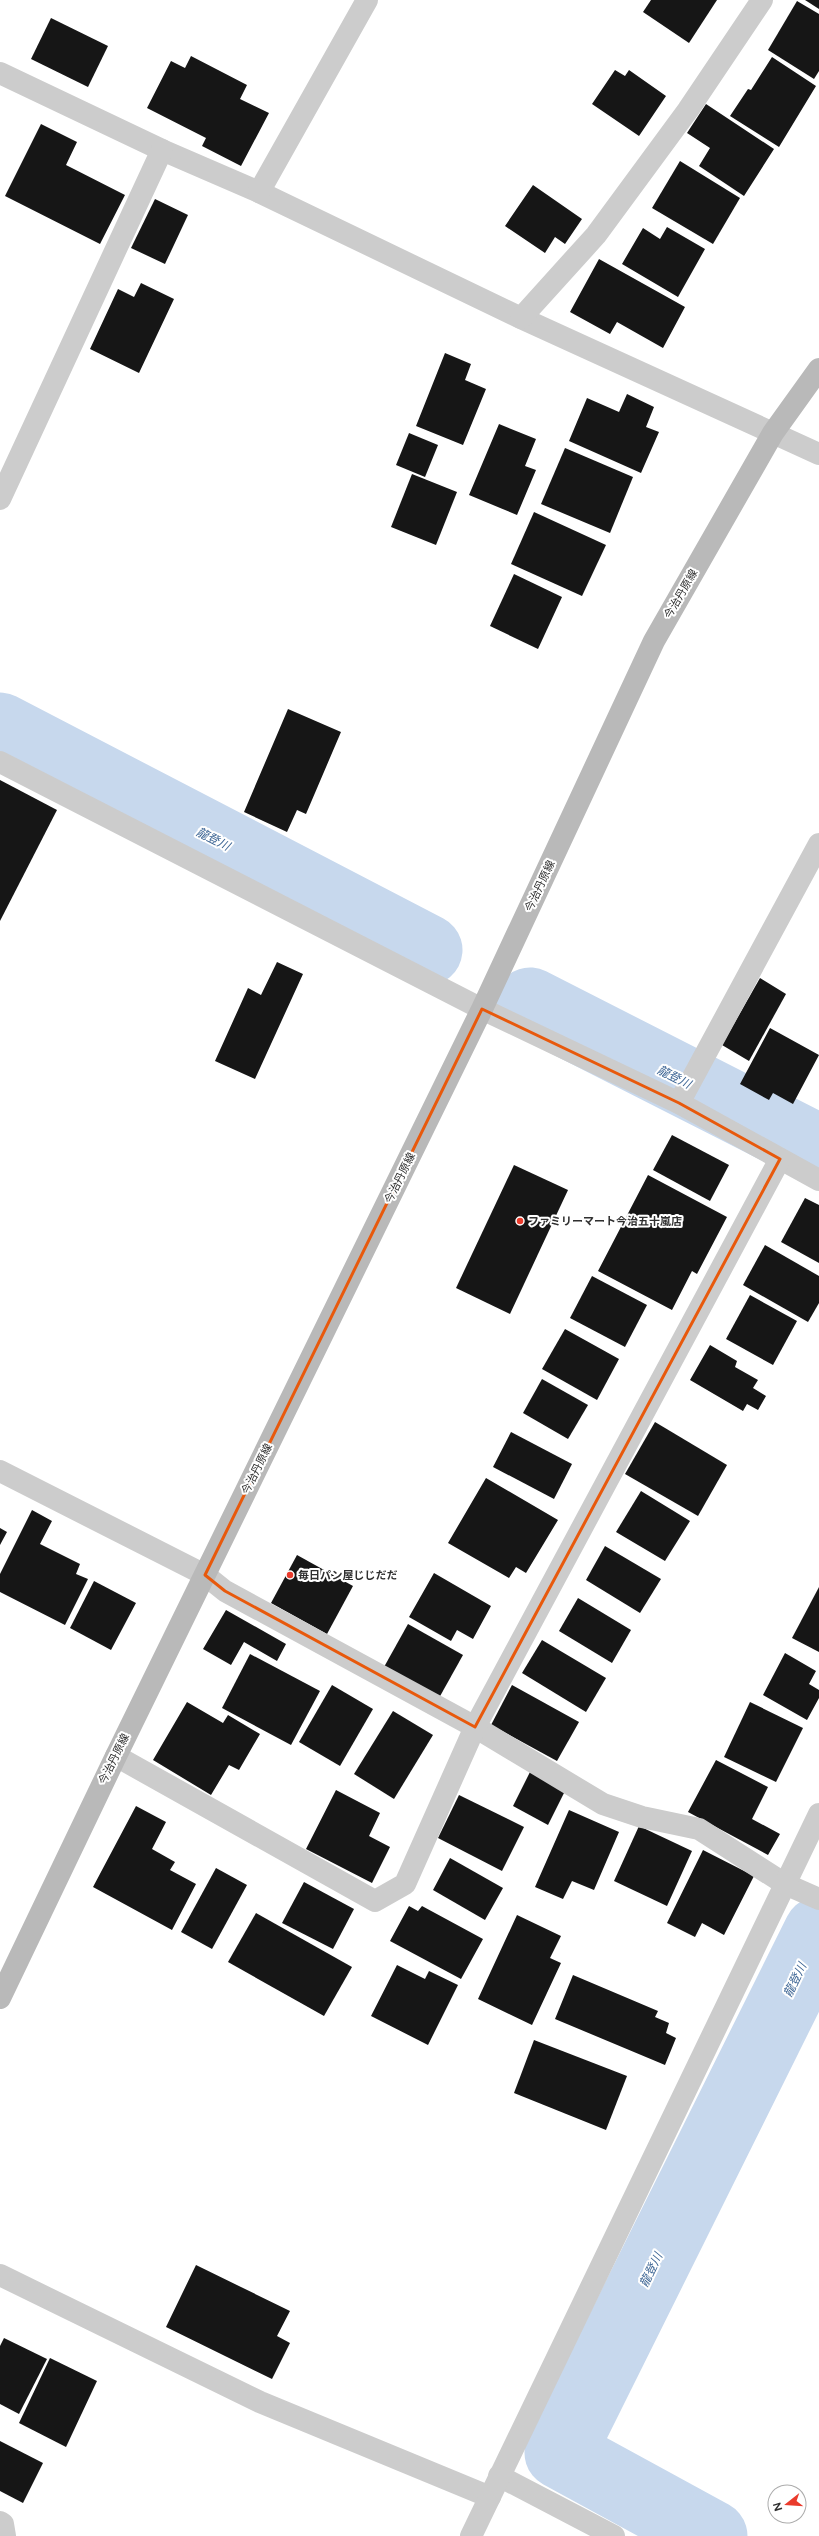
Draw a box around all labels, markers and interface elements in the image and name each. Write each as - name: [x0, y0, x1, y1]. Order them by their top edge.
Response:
- street label: 今治丹原線: [662, 567, 700, 621]
- water label: 龍登川: [194, 825, 234, 854]
- street label: 今治丹原線: [522, 858, 558, 914]
- water label: 龍登川: [655, 1063, 695, 1092]
- street label: 今治丹原線: [382, 1150, 418, 1206]
- place label: ファミリーマート今治五十嵐店: [528, 1215, 682, 1228]
- marker: ファミリーマート今治五十嵐店: [515, 1216, 525, 1226]
- street label: 今治丹原線: [239, 1441, 275, 1497]
- place label: 毎日パン屋じじだだ: [298, 1569, 398, 1582]
- marker: 毎日パン屋じじだだ: [285, 1570, 295, 1580]
- street label: 今治丹原線: [96, 1731, 132, 1787]
- water label: 龍登川: [781, 1959, 810, 1999]
- water label: 龍登川: [637, 2249, 666, 2289]
- north arrow: [767, 2484, 807, 2524]
- text: N: [770, 2501, 785, 2513]

